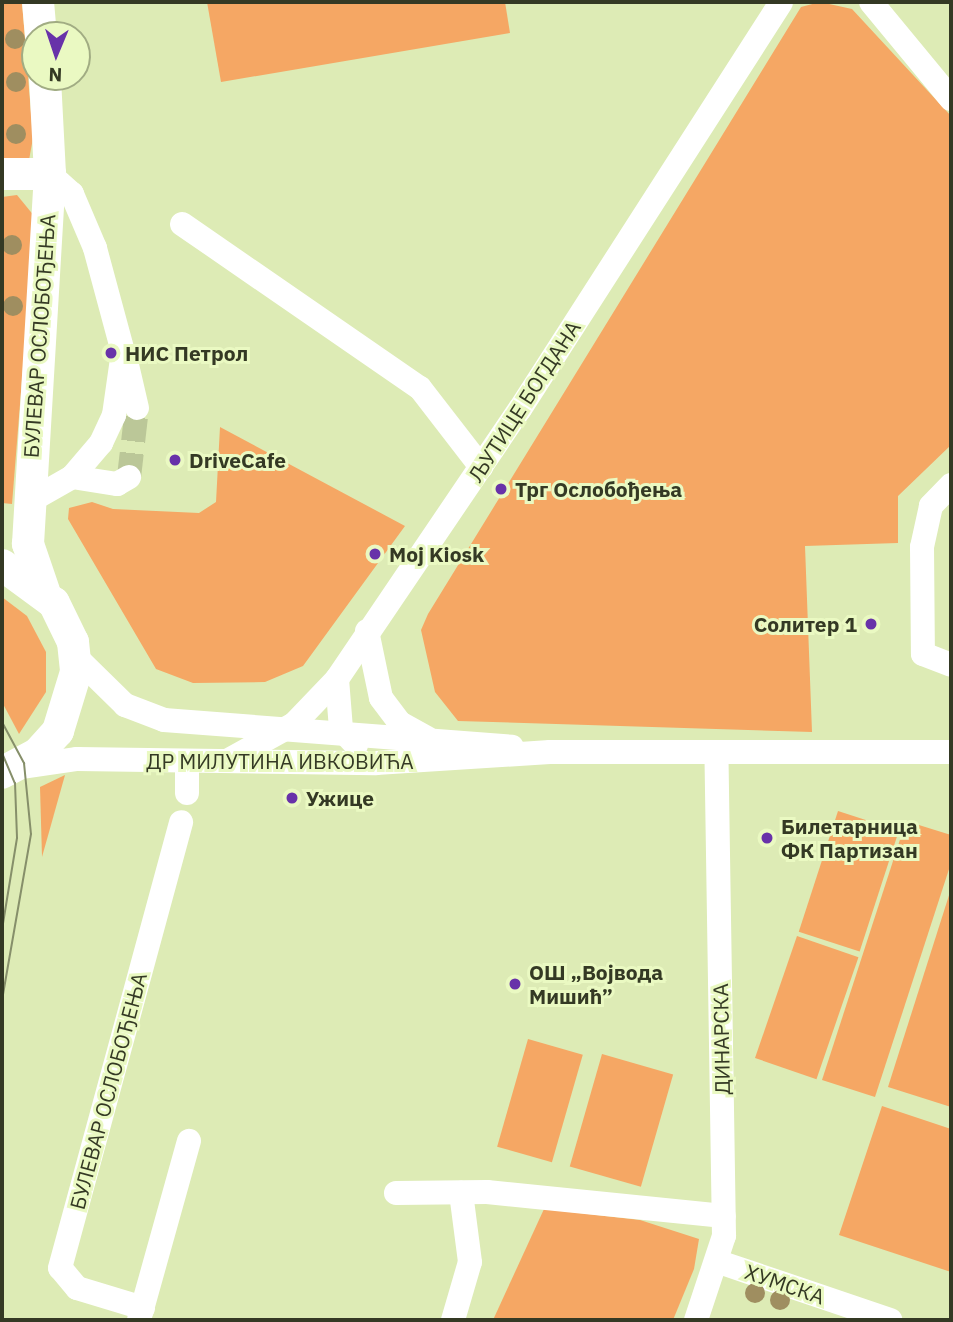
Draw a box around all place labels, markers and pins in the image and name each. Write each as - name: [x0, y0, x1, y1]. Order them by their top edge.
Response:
- place label: НИС Петрол: [125, 340, 248, 366]
- marker: НИС Петрол: [103, 345, 119, 361]
- place label: DriveCafe: [189, 447, 286, 473]
- marker: DriveCafe: [167, 452, 183, 468]
- place label: Трг Ослобођења: [515, 476, 682, 502]
- marker: Трг Ослобођења: [493, 481, 509, 497]
- place label: Moj Kiosk: [389, 541, 484, 567]
- marker: Moj Kiosk: [367, 546, 383, 562]
- place label: Солитер 1: [754, 611, 857, 637]
- marker: Солитер 1: [863, 616, 879, 632]
- place label: Ужице: [306, 785, 374, 811]
- marker: Ужице: [284, 790, 300, 806]
- place label: Билетарница ФК Партизан: [781, 813, 918, 863]
- marker: Билетарница ФК Партизан: [759, 830, 775, 846]
- place label: ОШ „Војвода Мишић”: [529, 959, 663, 1009]
- marker: ОШ „Војвода Мишић”: [507, 976, 523, 992]

